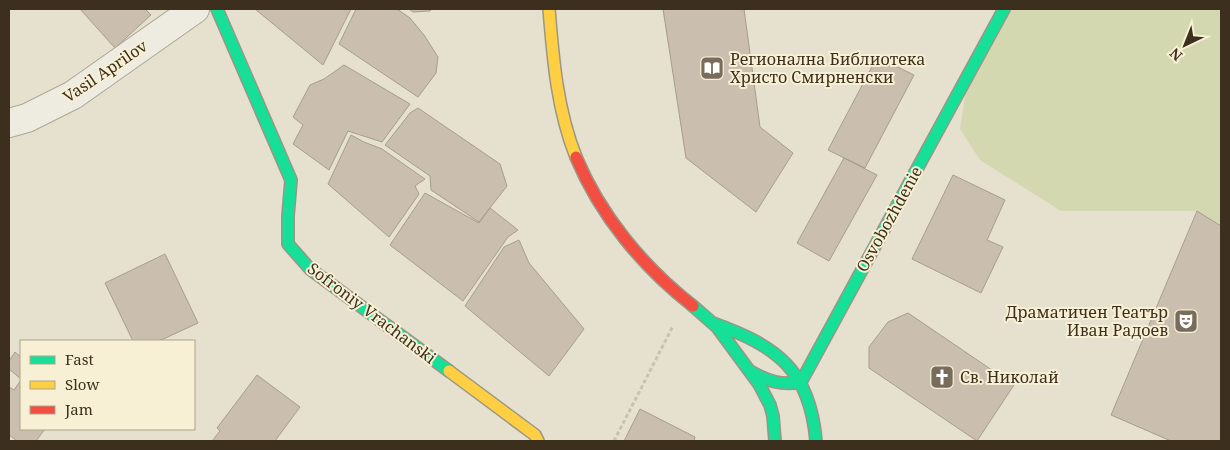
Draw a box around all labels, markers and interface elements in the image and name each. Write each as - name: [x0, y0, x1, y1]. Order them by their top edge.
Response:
- north arrow: [1160, 20, 1210, 70]
- street label: Vasil Aprilov: [58, 34, 152, 107]
- text: N: [1165, 44, 1186, 66]
- place label: Регионална Библиотека Христо Смирненски: [730, 48, 925, 88]
- library icon: Регионална Библиотека Христо Смирненски: [699, 55, 725, 81]
- street label: Osvobozhdenie: [851, 162, 927, 276]
- street label: Sofroniy Vrachanski: [303, 257, 441, 369]
- place label: Драматичен Театър Иван Радоев: [1005, 301, 1168, 341]
- theatre icon: Драматичен Театър Иван Радоев: [1173, 308, 1199, 334]
- legend: [20, 340, 195, 430]
- text: Fast: [65, 349, 94, 369]
- church icon: Св. Николай: [929, 364, 955, 390]
- place label: Св. Николай: [960, 366, 1059, 388]
- text: Slow: [65, 374, 99, 394]
- text: Jam: [64, 399, 93, 419]

